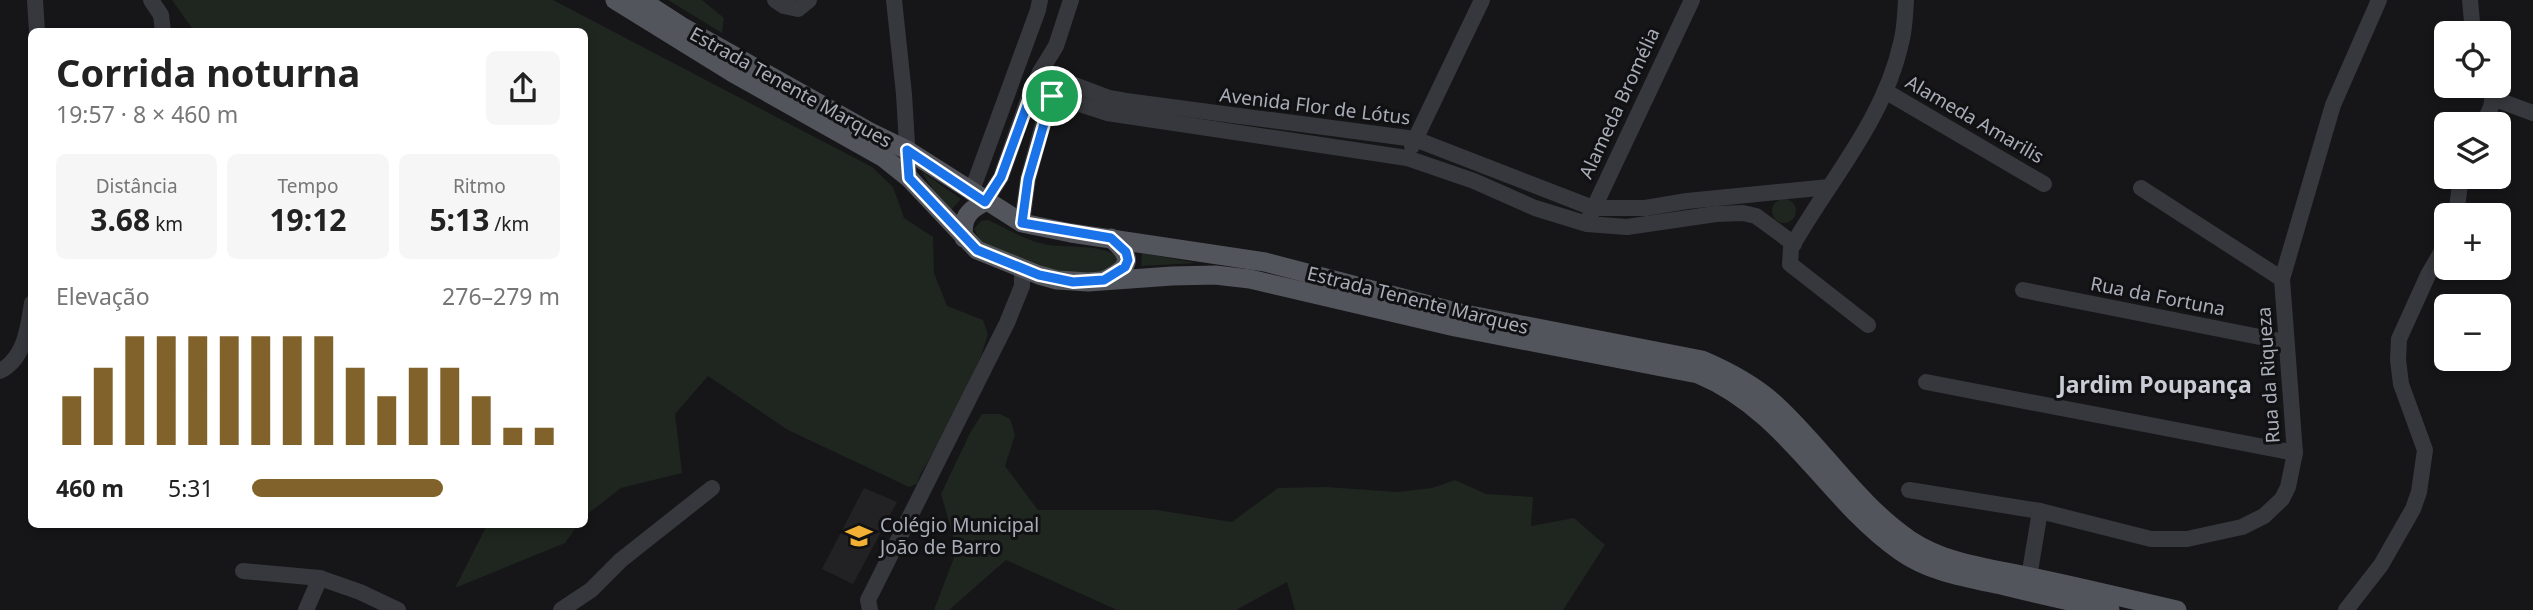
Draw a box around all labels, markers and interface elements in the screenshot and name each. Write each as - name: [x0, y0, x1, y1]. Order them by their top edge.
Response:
- street label: Estrada Tenente Marques: [685, 21, 897, 153]
- map controls: [2434, 21, 2511, 371]
- button: locate: [2434, 21, 2511, 98]
- street label: Alameda Bromélia: [1573, 23, 1665, 183]
- text: Corrida noturna: [56, 46, 360, 98]
- button: share: [486, 51, 560, 125]
- pin: [1022, 66, 1082, 126]
- street label: Alameda Amarilis: [1901, 69, 2049, 169]
- icon: arrive: [1033, 77, 1071, 115]
- street label: Avenida Flor de Lótus: [1218, 81, 1412, 131]
- text: 19:57 · 8 × 460 m: [56, 98, 238, 130]
- button: layers: [2434, 112, 2511, 189]
- text: Distância: [96, 173, 178, 199]
- text: Tempo: [278, 173, 338, 199]
- text: Ritmo: [453, 173, 506, 199]
- text: 3.68: [90, 199, 150, 240]
- text: 19:12: [269, 199, 347, 240]
- text: 5:13: [429, 199, 489, 240]
- button: +: [2434, 203, 2511, 280]
- text: km: [150, 211, 183, 237]
- text: /km: [489, 211, 529, 237]
- street label: Estrada Tenente Marques: [1305, 260, 1531, 340]
- street label: Rua da Fortuna: [2088, 270, 2228, 322]
- text: Elevação: [56, 280, 150, 312]
- text: 276–279 m: [442, 280, 560, 312]
- button: −: [2434, 294, 2511, 371]
- street label: Rua da Riqueza: [2250, 306, 2286, 444]
- district label: Jardim Poupança: [2056, 368, 2252, 400]
- text: 460 m: [56, 472, 124, 504]
- text: 5:31: [168, 472, 214, 504]
- place label: Colégio Municipal João de Barro: [878, 512, 1039, 560]
- school or university icon: Colégio Municipal João de Barro: [844, 521, 874, 551]

